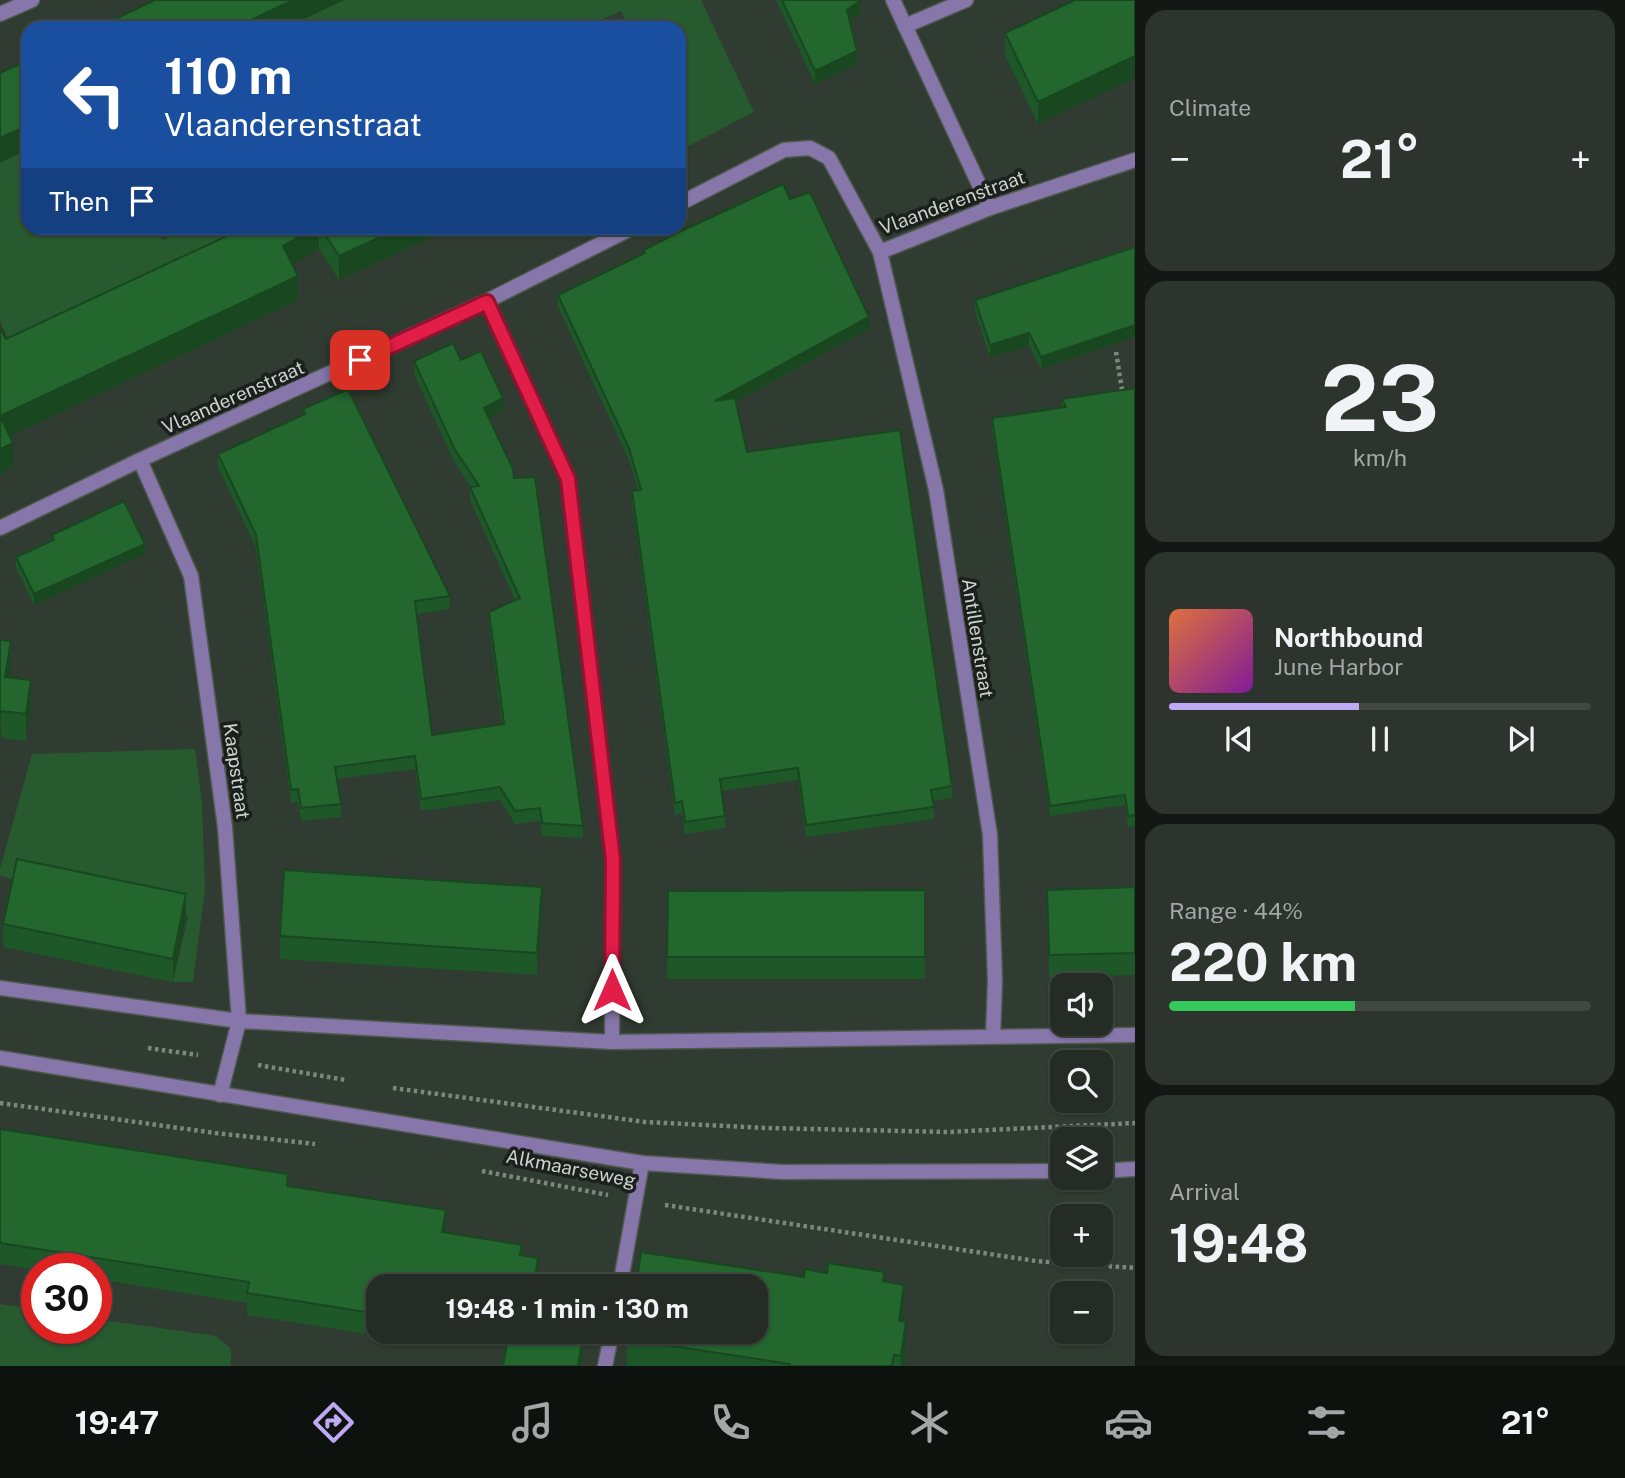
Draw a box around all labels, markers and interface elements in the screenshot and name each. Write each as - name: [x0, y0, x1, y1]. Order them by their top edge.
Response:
- text: 110 m: [164, 47, 292, 105]
- icon: left: [49, 49, 140, 140]
- text: Climate: [1169, 94, 1251, 121]
- text: Vlaanderenstraat: [164, 106, 422, 143]
- text: 21°: [1340, 129, 1420, 190]
- text: −: [1169, 137, 1190, 182]
- text: +: [1570, 137, 1591, 182]
- street label: Vlaanderenstraat: [876, 165, 1028, 239]
- icon: arrive: [123, 182, 161, 220]
- text: Then: [49, 186, 109, 217]
- pin: [330, 330, 390, 390]
- icon: arrive: [341, 341, 379, 379]
- text: 23: [1321, 345, 1439, 451]
- street label: Vlaanderenstraat: [159, 356, 307, 438]
- text: km/h: [1353, 444, 1407, 471]
- street label: Antillenstraat: [958, 577, 998, 699]
- text: Northbound: [1274, 622, 1423, 653]
- text: June Harbor: [1274, 653, 1403, 680]
- icon: previous: [1220, 720, 1258, 758]
- icon: pause: [1361, 720, 1399, 758]
- icon: next: [1502, 720, 1540, 758]
- street label: Kaapstraat: [219, 722, 255, 820]
- text: Range · 44%: [1169, 897, 1303, 924]
- text: 220 km: [1169, 932, 1357, 993]
- position arrow: [575, 953, 649, 1027]
- map controls: [1050, 973, 1113, 1344]
- button: sound: [1050, 973, 1113, 1036]
- button: search: [1050, 1050, 1113, 1113]
- button: layers: [1050, 1127, 1113, 1190]
- street label: Alkmaarseweg: [504, 1145, 638, 1191]
- text: Arrival: [1169, 1178, 1240, 1205]
- button: +: [1050, 1204, 1113, 1267]
- text: 19:48: [1169, 1213, 1308, 1274]
- speed limit sign: 30: [21, 1253, 112, 1344]
- button: −: [1050, 1281, 1113, 1344]
- text: 19:48 · 1 min · 130 m: [445, 1293, 689, 1324]
- icon: directions: [309, 1398, 358, 1447]
- icon: music: [508, 1398, 557, 1447]
- icon: phone: [706, 1398, 755, 1447]
- icon: climate: [905, 1398, 954, 1447]
- icon: car: [1104, 1398, 1153, 1447]
- icon: filters: [1302, 1398, 1351, 1447]
- text: 19:47: [75, 1404, 159, 1441]
- text: 21°: [1501, 1404, 1550, 1441]

